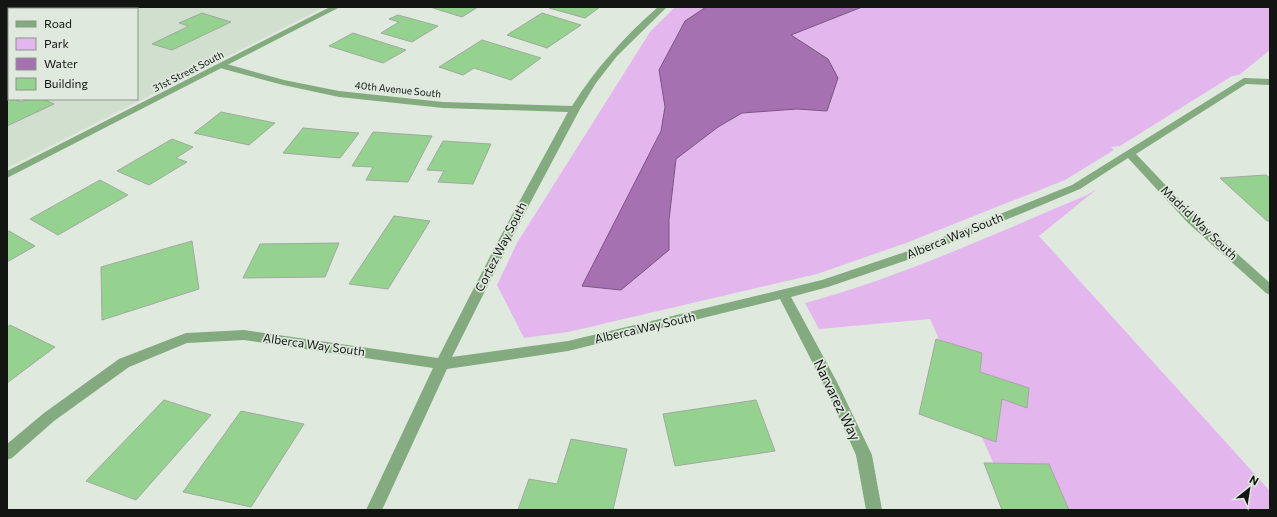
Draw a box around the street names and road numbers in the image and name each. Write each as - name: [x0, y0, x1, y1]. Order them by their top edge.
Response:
- street label: 31st Street South: [151, 48, 225, 94]
- street label: 40th Avenue South: [354, 78, 442, 100]
- street label: Madrid Way South: [1159, 182, 1241, 262]
- street label: Cortez Way South: [471, 199, 529, 294]
- street label: Alberca Way South: [904, 209, 1005, 261]
- street label: Alberca Way South: [593, 309, 696, 345]
- street label: Alberca Way South: [262, 330, 366, 358]
- street label: Narvarez Way: [810, 356, 864, 443]

